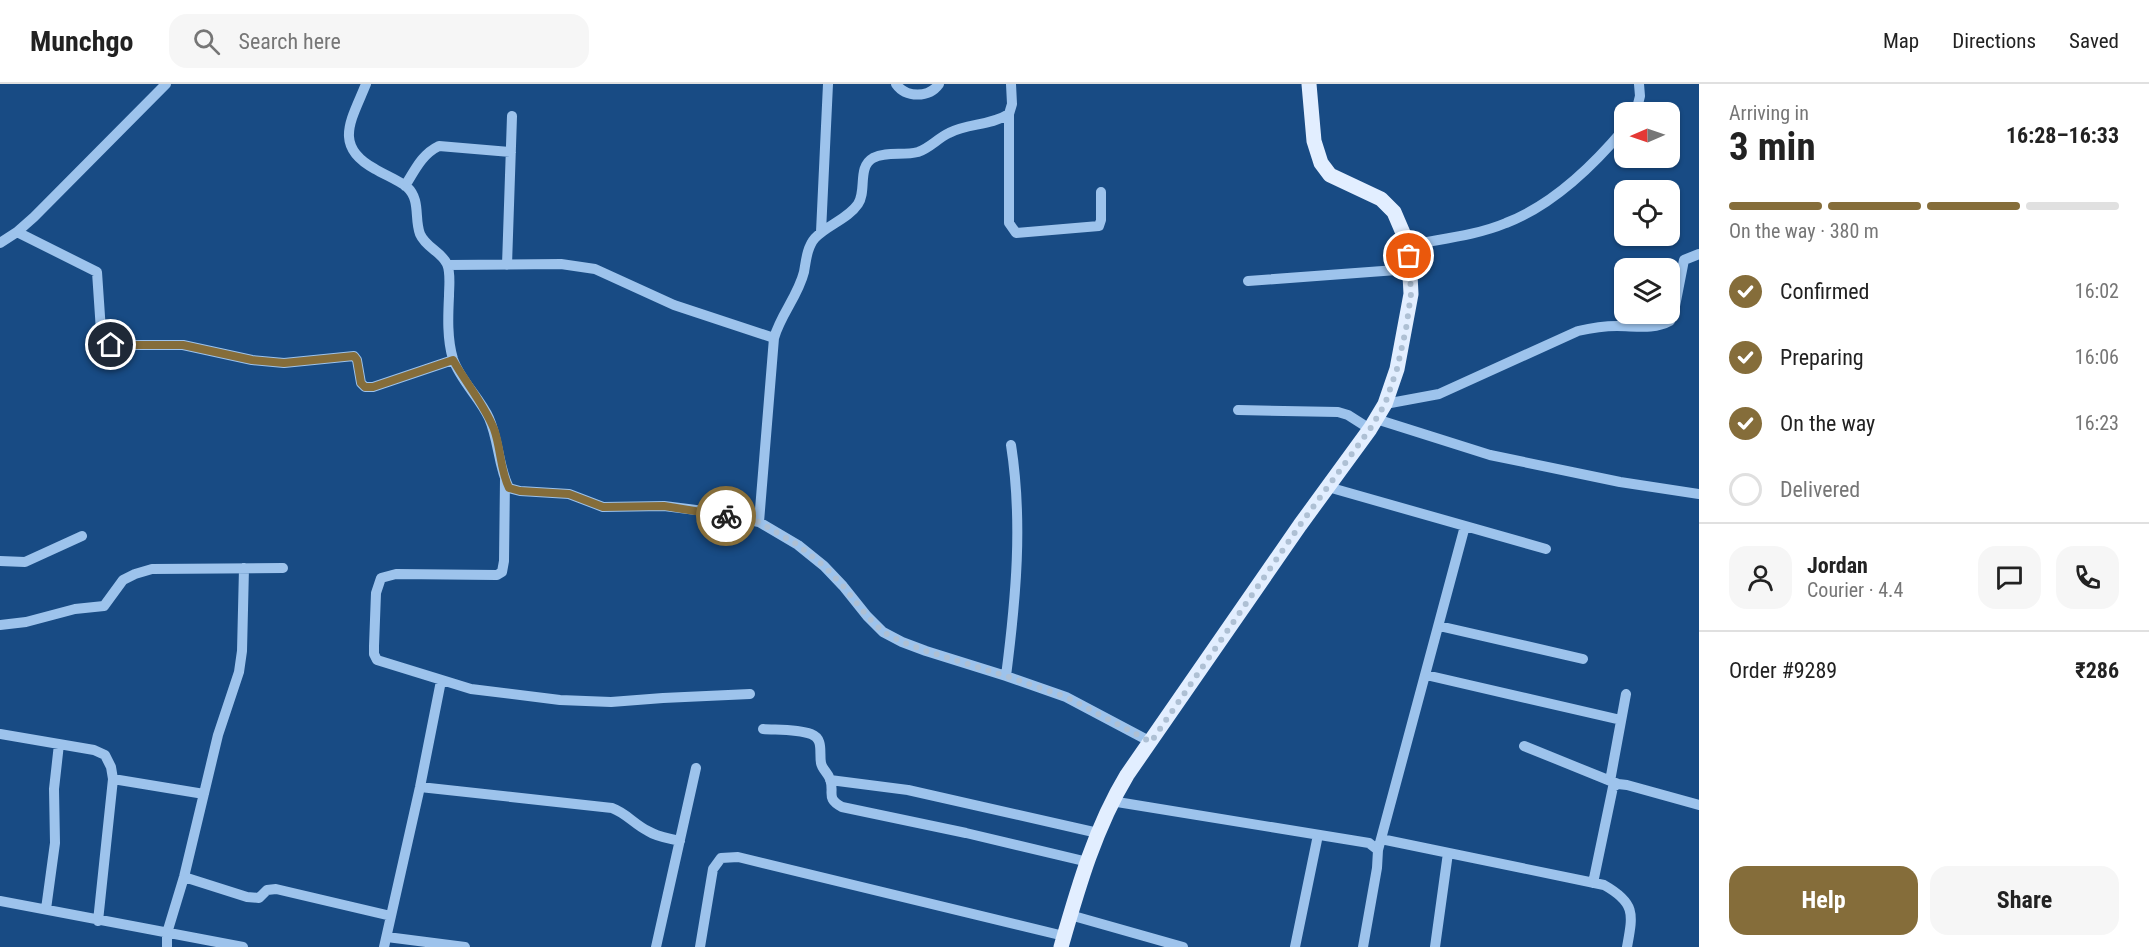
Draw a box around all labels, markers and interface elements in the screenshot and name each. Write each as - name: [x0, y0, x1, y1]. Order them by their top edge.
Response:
- search box: [169, 14, 589, 68]
- text: Munchgo: [30, 25, 133, 58]
- icon: search: [190, 25, 223, 58]
- text: Search here: [238, 29, 341, 54]
- text: Map: [1883, 29, 1919, 53]
- text: Directions: [1952, 29, 2036, 53]
- text: Saved: [2069, 29, 2119, 53]
- text: Arriving in: [1729, 101, 1809, 125]
- north arrow: [1614, 102, 1680, 168]
- map controls: [1614, 102, 1680, 324]
- text: 16:28–16:33: [2006, 123, 2119, 148]
- text: 3 min: [1729, 124, 1816, 170]
- button: locate: [1614, 180, 1680, 246]
- text: On the way · 380 m: [1729, 219, 1879, 243]
- pin: [1383, 230, 1434, 281]
- icon: bag: [1392, 239, 1425, 272]
- button: layers: [1614, 258, 1680, 324]
- icon: check: [1729, 275, 1762, 308]
- text: Confirmed: [1780, 279, 1869, 304]
- text: 16:02: [2075, 279, 2119, 303]
- pin: [85, 319, 136, 370]
- icon: home: [94, 328, 127, 361]
- icon: check: [1729, 341, 1762, 374]
- text: Preparing: [1780, 345, 1864, 370]
- text: 16:06: [2075, 345, 2119, 369]
- icon: check: [1729, 407, 1762, 440]
- text: On the way: [1780, 411, 1875, 436]
- text: 16:23: [2075, 411, 2119, 435]
- text: Delivered: [1780, 477, 1860, 502]
- courier: [696, 486, 756, 546]
- icon: bike: [710, 500, 743, 533]
- button: person: [1729, 546, 1792, 609]
- button: chat: [1978, 546, 2041, 609]
- button: phone: [2056, 546, 2119, 609]
- text: Jordan: [1807, 553, 1868, 578]
- text: Courier · 4.4: [1807, 578, 1903, 602]
- text: Order #9289: [1729, 658, 1837, 683]
- text: ₹286: [2075, 658, 2119, 683]
- button: Help: [1729, 866, 1918, 935]
- button: Share: [1930, 866, 2119, 935]

